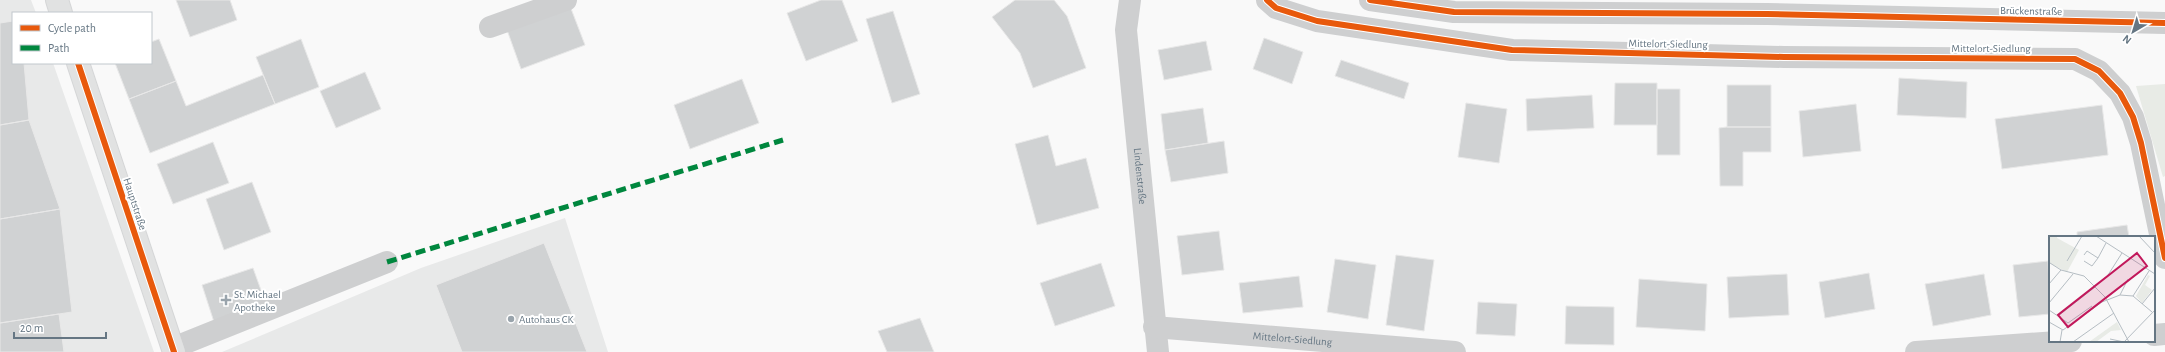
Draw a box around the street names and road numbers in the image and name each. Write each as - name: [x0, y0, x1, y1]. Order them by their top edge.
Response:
- street label: Brückenstraße: [2000, 5, 2062, 17]
- street label: Mittelort-Siedlung: [1628, 38, 1708, 50]
- street label: Mittelort-Siedlung: [1951, 43, 2031, 54]
- street label: Lindenstraße: [1132, 147, 1149, 205]
- street label: Hauptstraße: [121, 176, 149, 232]
- street label: Mittelort-Siedlung: [1252, 330, 1333, 347]

